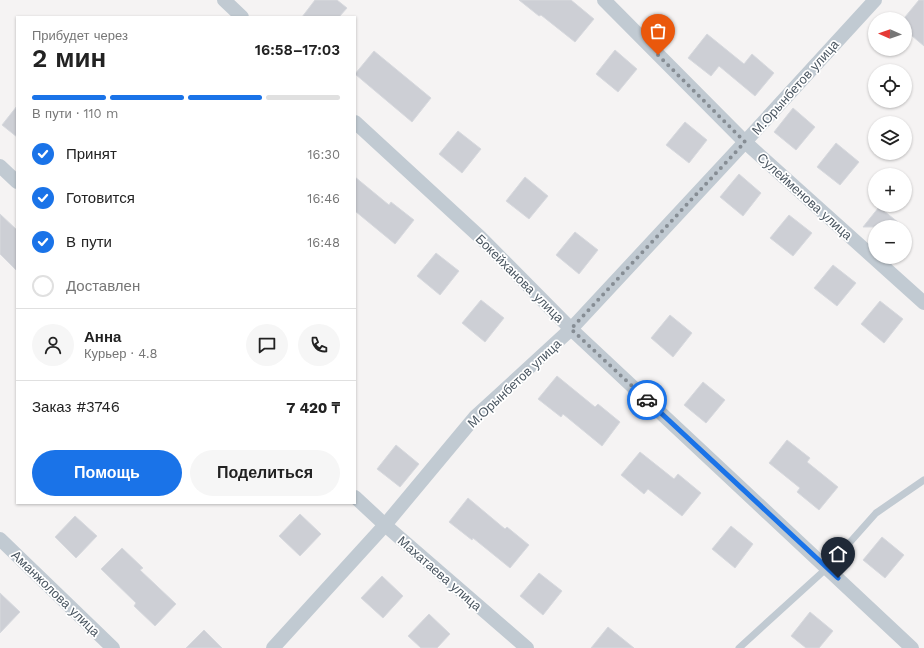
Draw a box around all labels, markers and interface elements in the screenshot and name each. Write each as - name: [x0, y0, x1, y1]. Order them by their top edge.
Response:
- north arrow: [868, 12, 912, 56]
- map controls: [868, 12, 912, 264]
- pin: [641, 14, 675, 55]
- icon: bag: [647, 20, 669, 42]
- text: Прибудет через: [32, 28, 128, 43]
- street label: М.Орынбетов улица: [749, 36, 842, 138]
- text: 16:58–17:03: [255, 41, 340, 59]
- text: 2 мин: [32, 43, 106, 73]
- button: locate: [868, 64, 912, 108]
- text: В пути · 110 m: [32, 106, 118, 121]
- button: layers: [868, 116, 912, 160]
- icon: check: [32, 143, 54, 165]
- text: Принят: [66, 145, 117, 163]
- text: 16:30: [308, 147, 340, 162]
- street label: Сулейменова улица: [754, 150, 856, 243]
- button: +: [868, 168, 912, 212]
- icon: check: [32, 187, 54, 209]
- text: Готовится: [66, 189, 135, 207]
- text: 16:46: [307, 191, 340, 206]
- button: −: [868, 220, 912, 264]
- icon: check: [32, 231, 54, 253]
- street label: Бокейханова улица: [473, 231, 567, 326]
- text: В пути: [66, 233, 112, 251]
- text: 16:48: [307, 235, 340, 250]
- text: Доставлен: [66, 277, 140, 295]
- button: person: [32, 324, 74, 366]
- button: chat: [246, 324, 288, 366]
- button: phone: [298, 324, 340, 366]
- text: Анна: [84, 328, 121, 346]
- street label: М.Орынбетов улица: [464, 336, 565, 431]
- text: Курьер · 4.8: [84, 346, 157, 361]
- courier: [627, 380, 667, 420]
- icon: car: [636, 389, 658, 411]
- text: Заказ #3746: [32, 398, 120, 416]
- text: 7 420 ₸: [286, 399, 340, 417]
- button: Помощь: [32, 450, 182, 496]
- button: Поделиться: [190, 450, 340, 496]
- street label: Махатаева улица: [395, 533, 485, 614]
- pin: [821, 537, 855, 578]
- icon: home: [827, 543, 849, 565]
- street label: Аманжолова улица: [8, 547, 103, 640]

